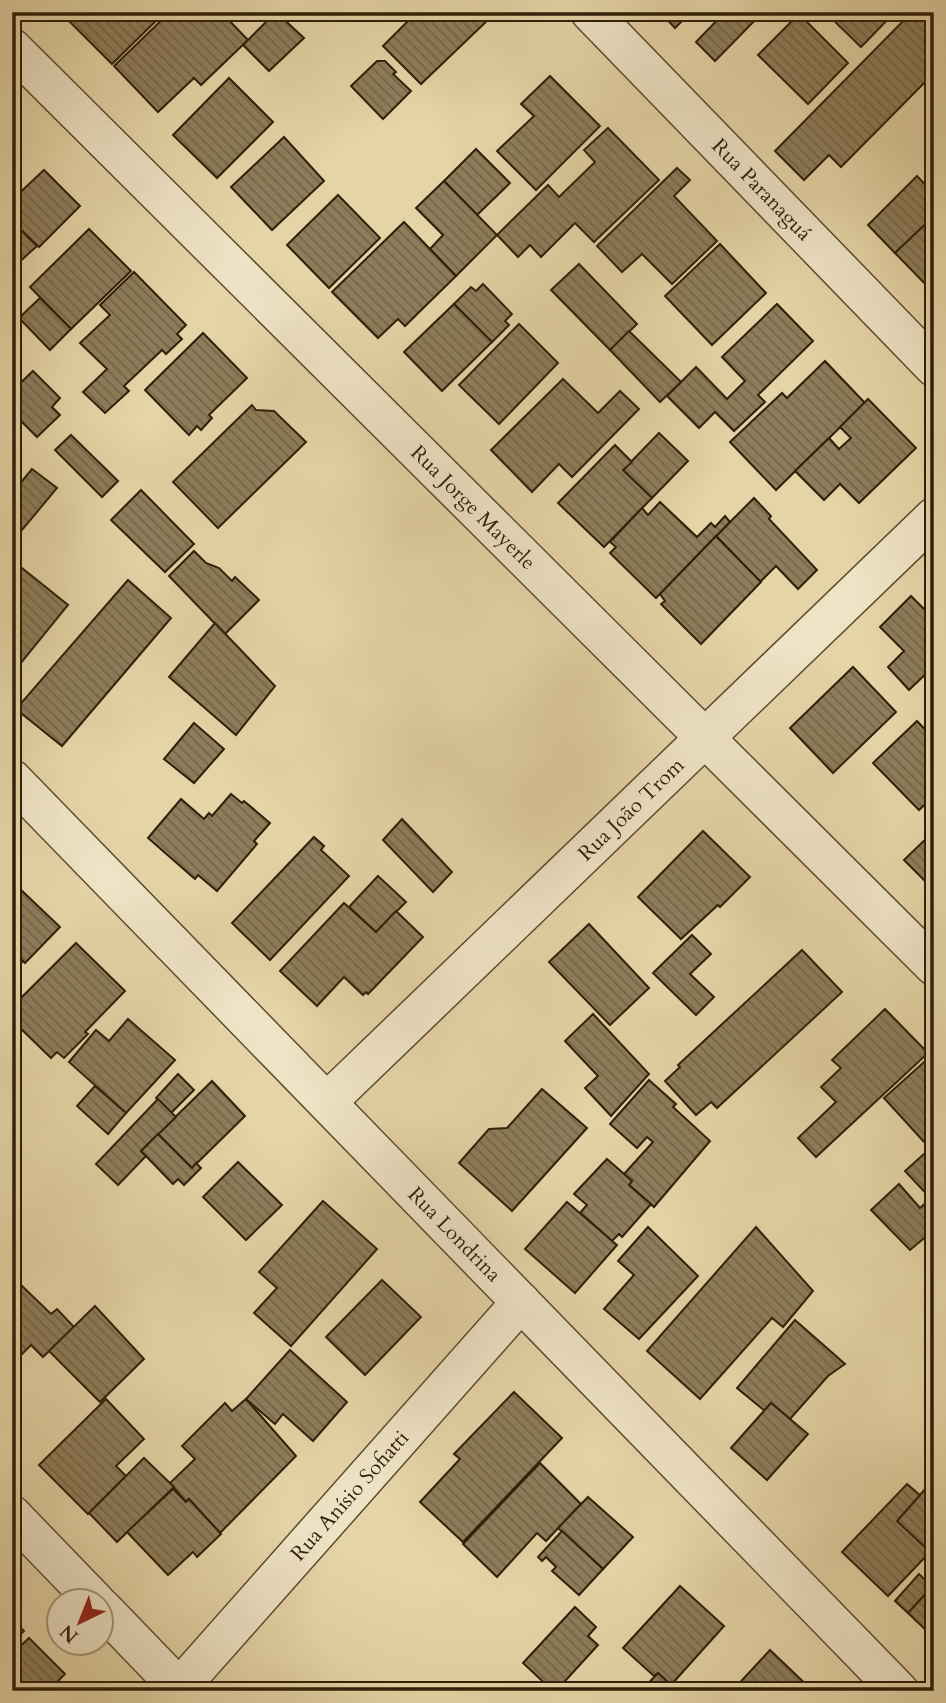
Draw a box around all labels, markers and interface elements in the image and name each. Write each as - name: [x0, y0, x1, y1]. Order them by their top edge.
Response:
- street label: Rua Paranaguá: [705, 132, 818, 247]
- street label: Rua Jorge Mayerle: [404, 439, 542, 577]
- street label: Rua João Trom: [572, 751, 691, 868]
- street label: Rua Londrina: [401, 1181, 508, 1289]
- street label: Rua Anísio Sofiatti: [284, 1424, 416, 1568]
- north arrow: [46, 1588, 116, 1658]
- text: N: [54, 1618, 84, 1649]

